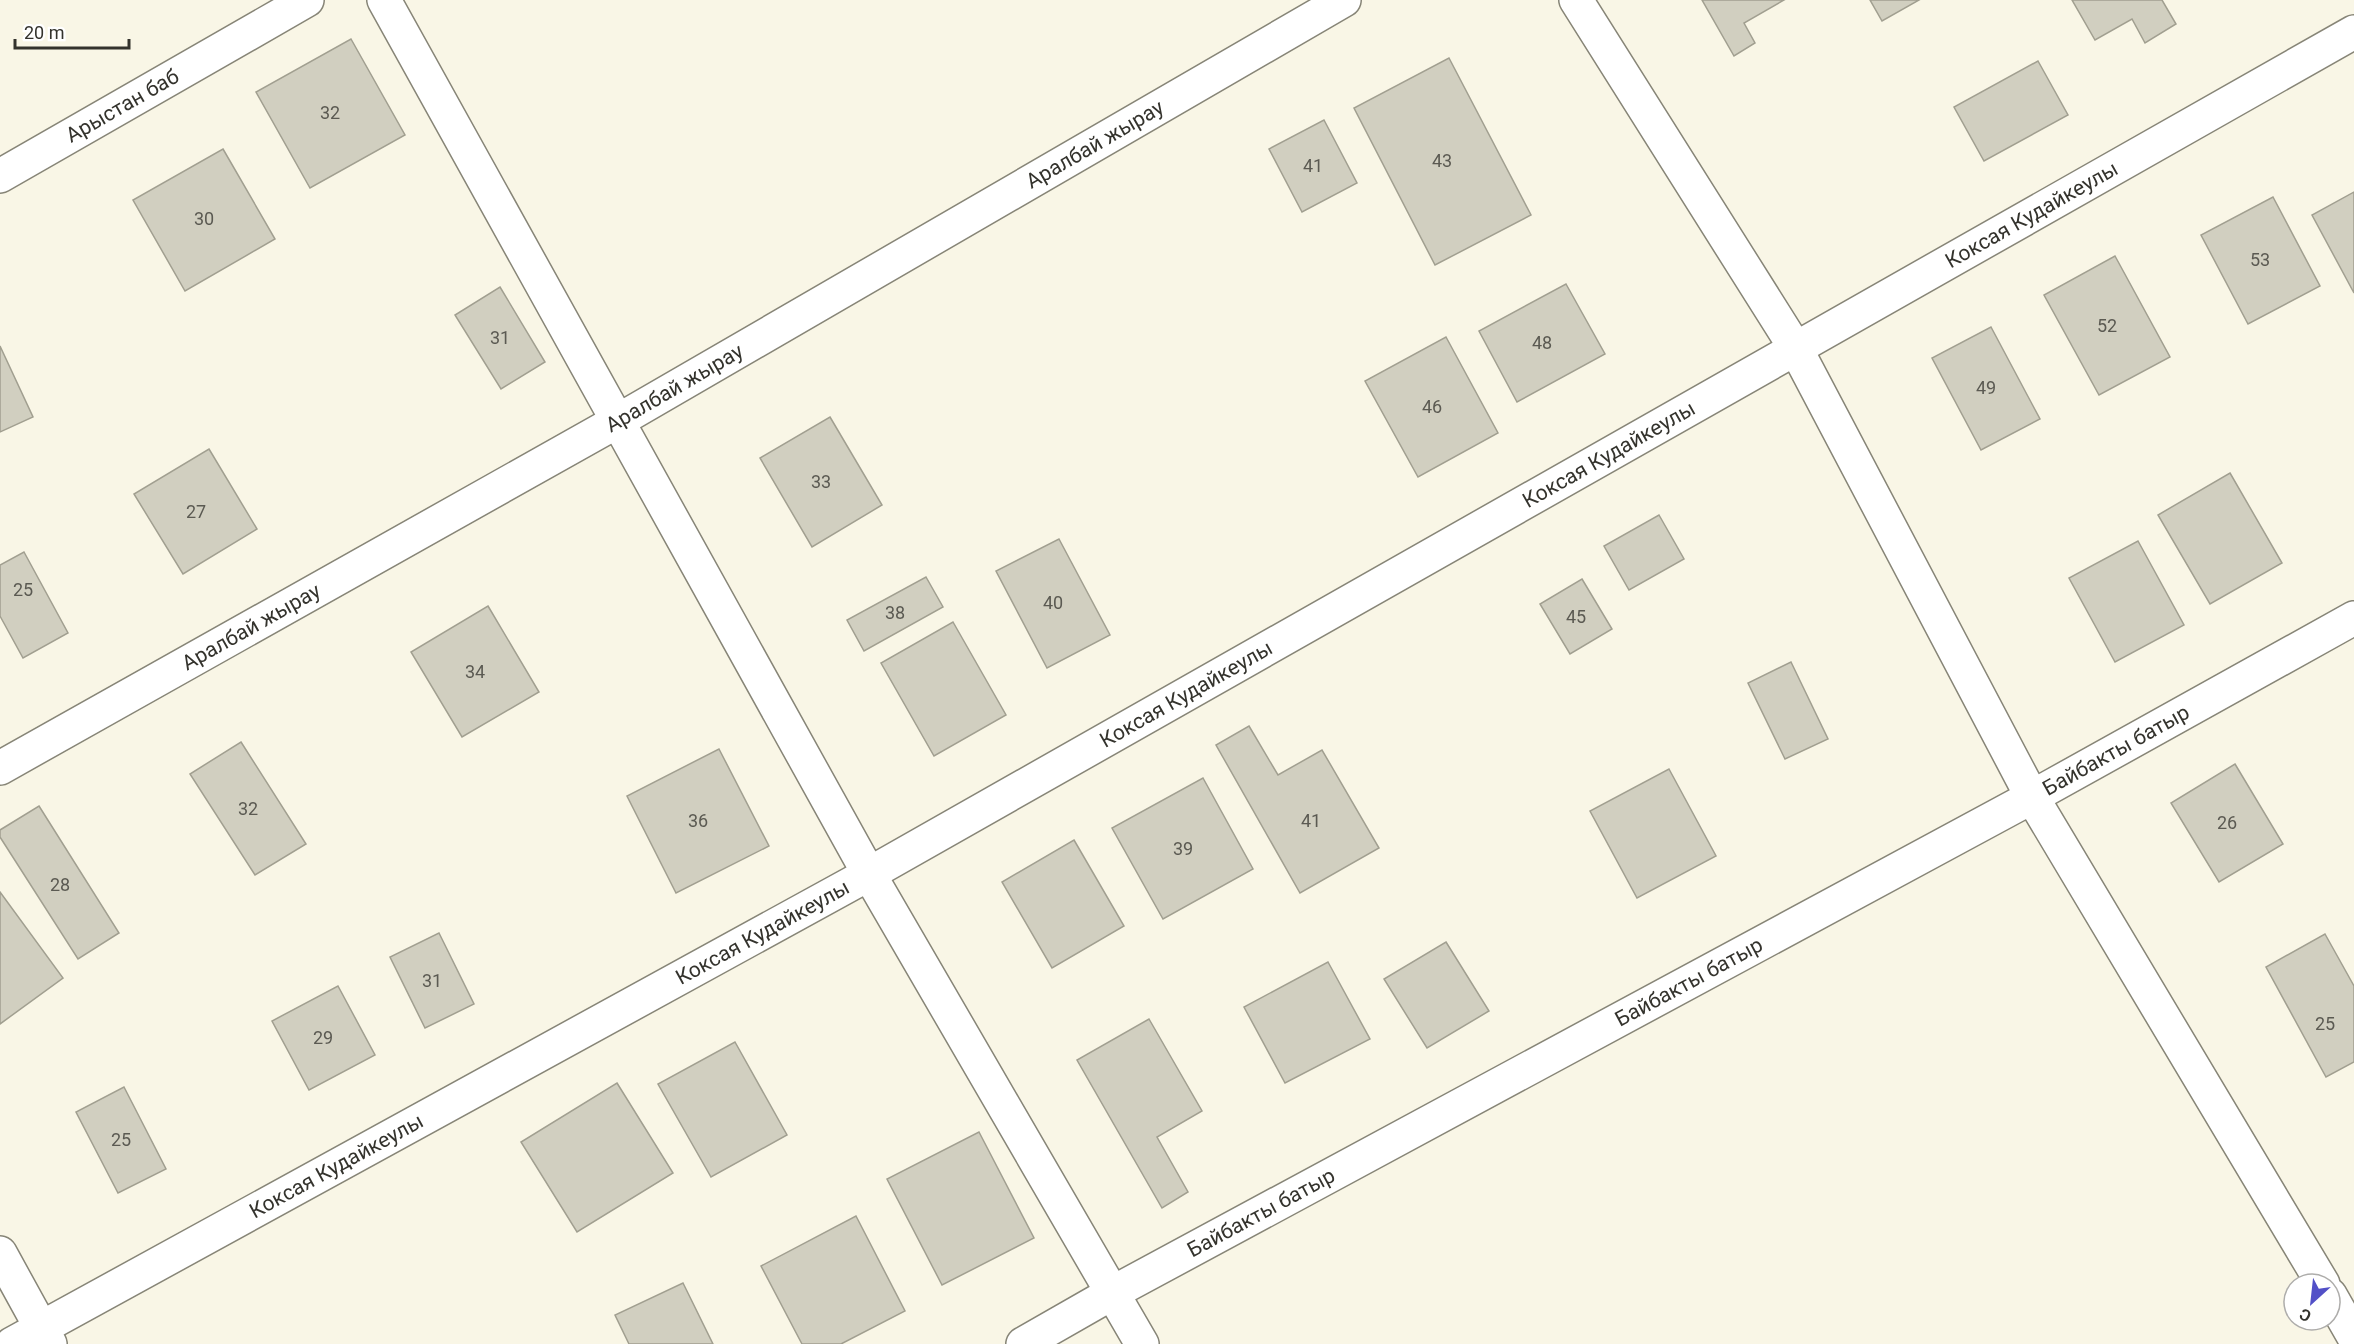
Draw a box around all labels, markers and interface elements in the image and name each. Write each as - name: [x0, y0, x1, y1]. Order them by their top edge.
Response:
- scale bar: [15, 12, 129, 50]
- text: 20 m: [24, 22, 64, 43]
- street label: Арыстан баб: [62, 64, 183, 148]
- street label: Аралбай жырау: [1022, 95, 1168, 194]
- house number: 32: [320, 102, 340, 123]
- house number: 43: [1432, 150, 1452, 171]
- house number: 41: [1303, 155, 1323, 176]
- street label: Коксая Кудайкеулы: [1941, 156, 2122, 273]
- house number: 30: [194, 208, 214, 229]
- house number: 53: [2250, 249, 2270, 270]
- house number: 52: [2097, 315, 2117, 336]
- house number: 31: [490, 327, 510, 348]
- house number: 48: [1532, 332, 1552, 353]
- street label: Аралбай жырау: [601, 339, 747, 437]
- house number: 49: [1976, 377, 1996, 398]
- house number: 46: [1422, 396, 1442, 417]
- street label: Коксая Кудайкеулы: [1518, 396, 1699, 513]
- house number: 33: [811, 471, 831, 492]
- house number: 27: [186, 501, 206, 522]
- house number: 25: [13, 579, 33, 600]
- street label: Аралбай жырау: [178, 579, 325, 675]
- house number: 40: [1043, 592, 1063, 613]
- house number: 38: [885, 602, 905, 623]
- house number: 45: [1566, 606, 1586, 627]
- street label: Коксая Кудайкеулы: [1096, 636, 1277, 753]
- house number: 34: [465, 661, 485, 682]
- street label: Байбакты батыр: [2039, 700, 2194, 801]
- house number: 32: [238, 798, 258, 819]
- house number: 36: [688, 810, 708, 831]
- house number: 41: [1301, 810, 1321, 831]
- house number: 26: [2217, 812, 2237, 833]
- house number: 39: [1173, 838, 1193, 859]
- house number: 28: [50, 874, 70, 895]
- street label: Коксая Кудайкеулы: [672, 875, 854, 990]
- street label: Байбакты батыр: [1611, 933, 1767, 1031]
- house number: 31: [422, 970, 442, 991]
- house number: 25: [2315, 1013, 2335, 1034]
- house number: 29: [313, 1027, 333, 1048]
- street label: Коксая Кудайкеулы: [245, 1109, 427, 1223]
- house number: 25: [111, 1129, 131, 1150]
- street label: Байбакты батыр: [1183, 1163, 1339, 1262]
- north arrow: [2282, 1272, 2342, 1332]
- text: С: [2296, 1304, 2314, 1326]

